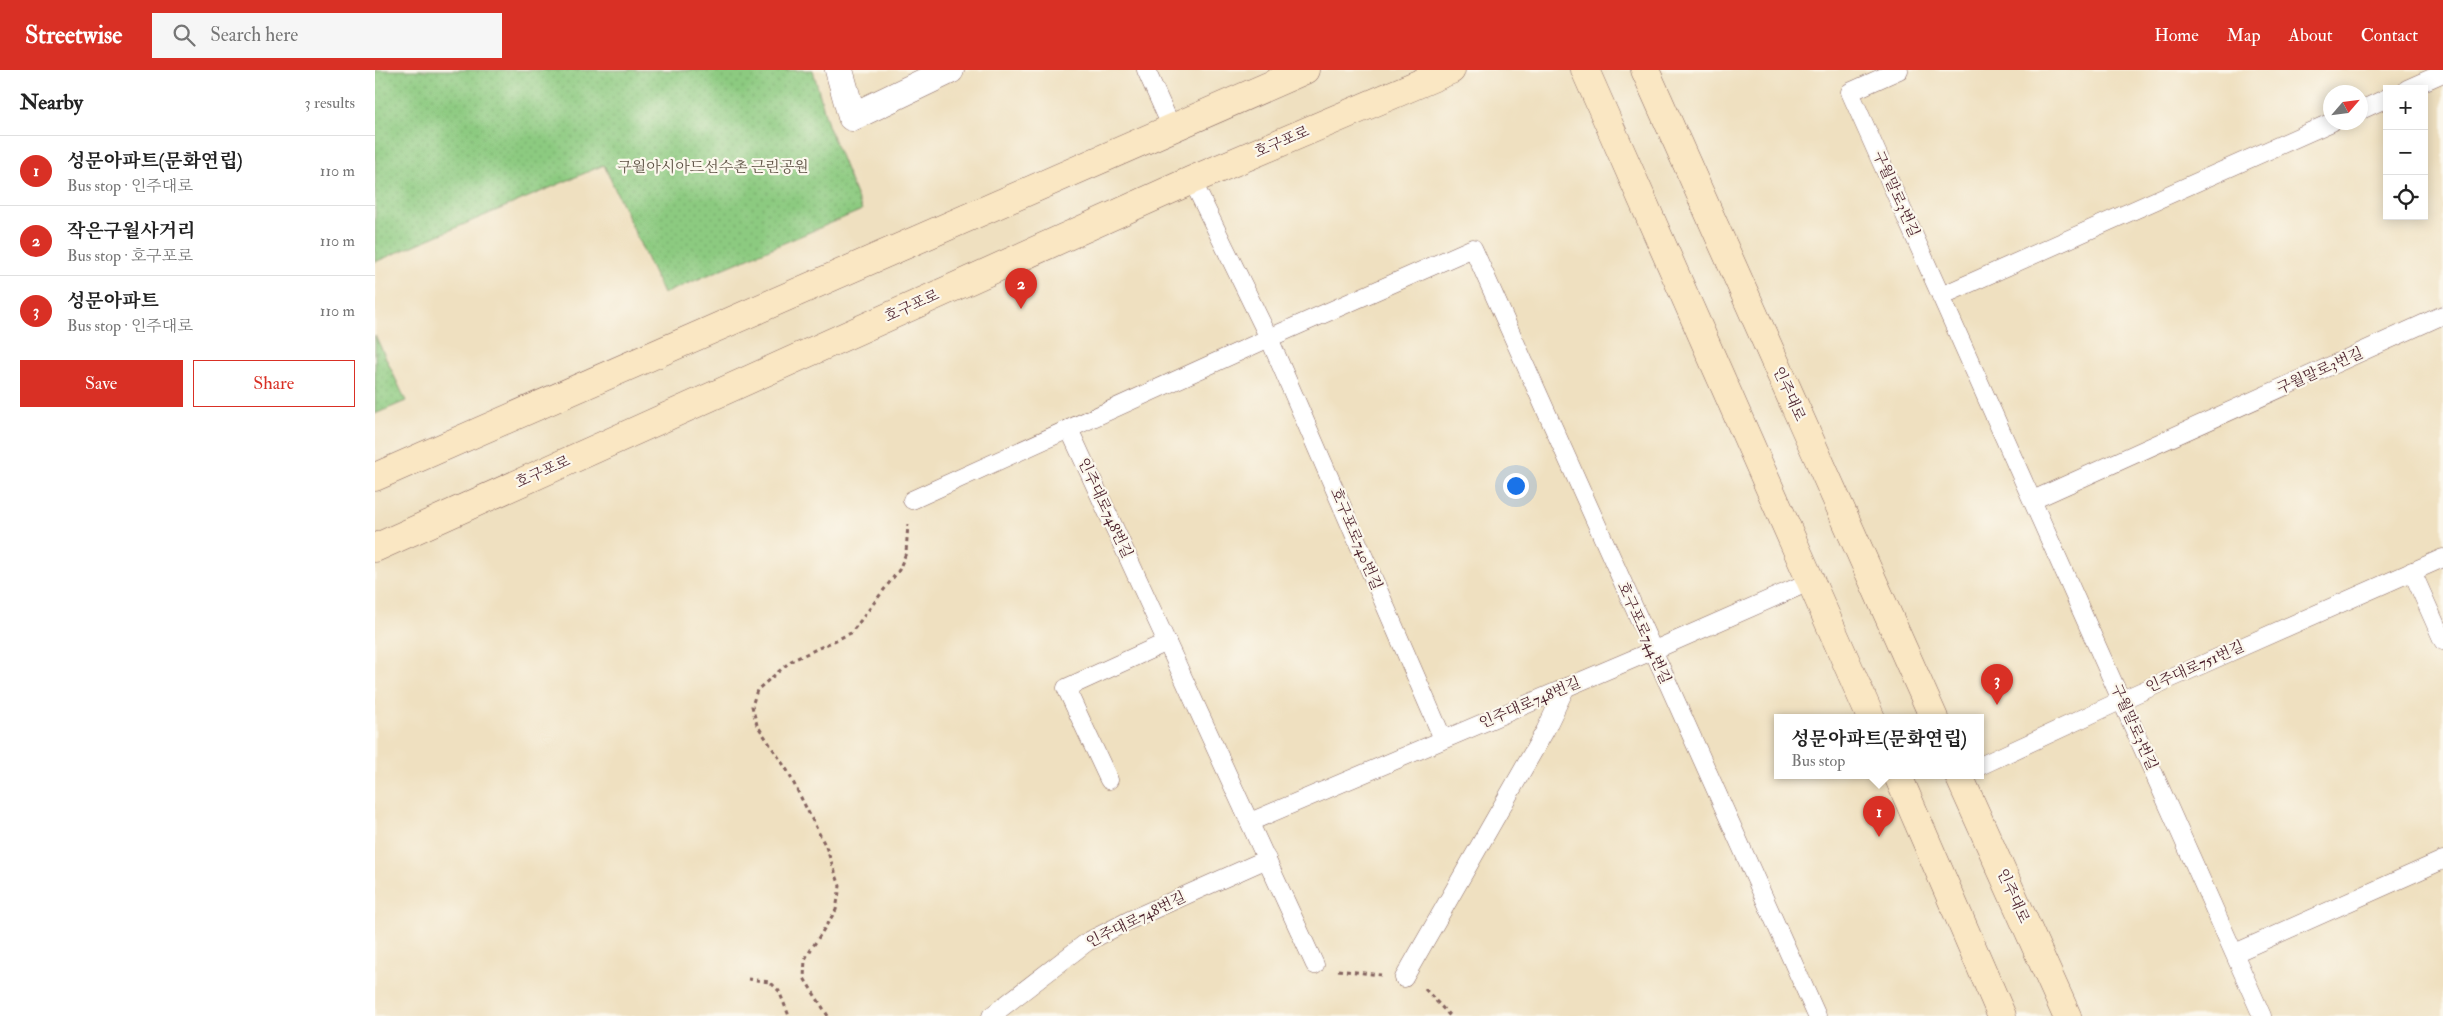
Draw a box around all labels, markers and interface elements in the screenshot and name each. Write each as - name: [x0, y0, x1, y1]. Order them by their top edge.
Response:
- search box: [152, 13, 502, 58]
- text: Streetwise: [25, 20, 122, 51]
- icon: search: [170, 21, 198, 49]
- text: Search here: [210, 23, 298, 47]
- text: Home: [2154, 24, 2199, 47]
- text: Map: [2227, 24, 2261, 47]
- text: About: [2289, 24, 2333, 47]
- text: Contact: [2361, 24, 2418, 47]
- north arrow: [2323, 85, 2368, 130]
- map controls: [2383, 85, 2428, 220]
- button: +: [2383, 85, 2428, 130]
- text: Nearby: [20, 89, 83, 116]
- text: 3 results: [304, 93, 355, 113]
- street label: 호구포로: [1252, 122, 1313, 162]
- button: −: [2383, 130, 2428, 175]
- street label: 구월말로3번길: [1868, 148, 1924, 240]
- text: 성문아파트(문화연립): [67, 149, 243, 173]
- park label: 구월아시아드선수촌 근린공원: [617, 158, 809, 177]
- text: 1: [33, 161, 39, 181]
- text: 110 m: [320, 161, 355, 181]
- button: locate: [2383, 175, 2428, 220]
- text: Bus stop · 인주대로: [67, 176, 193, 196]
- text: 작은구월사거리: [67, 219, 195, 243]
- text: 2: [32, 231, 40, 251]
- text: 110 m: [320, 231, 355, 251]
- text: Bus stop · 호구포로: [67, 246, 193, 266]
- pin: 2: [1005, 268, 1037, 309]
- street label: 호구포로: [882, 285, 943, 326]
- text: 성문아파트: [67, 289, 159, 313]
- text: 3: [33, 301, 39, 321]
- text: 110 m: [320, 301, 355, 321]
- text: Bus stop · 인주대로: [67, 316, 193, 336]
- street label: 구월말로3번길: [2274, 343, 2366, 399]
- button: Save: [20, 360, 183, 407]
- button: Share: [193, 360, 355, 407]
- street label: 인주대로: [1769, 364, 1810, 425]
- street label: 호구포로: [513, 451, 574, 492]
- street label: 인주대로748번길: [1073, 455, 1137, 561]
- your location: [1503, 473, 1529, 499]
- street label: 호구포로740번길: [1326, 485, 1386, 593]
- street label: 호구포로744번길: [1613, 579, 1675, 687]
- street label: 인주대로751번길: [2143, 637, 2247, 697]
- pin: 3: [1981, 664, 2013, 705]
- street label: 인주대로748번길: [1476, 673, 1584, 733]
- street label: 구월말로3번길: [2106, 681, 2162, 773]
- popup: [1774, 714, 1984, 779]
- text: 성문아파트(문화연립): [1791, 727, 1967, 751]
- text: Bus stop: [1791, 751, 1845, 771]
- pin: 1: [1863, 796, 1895, 837]
- street label: 인주대로: [1993, 866, 2034, 927]
- street label: 인주대로748번길: [1083, 888, 1189, 952]

